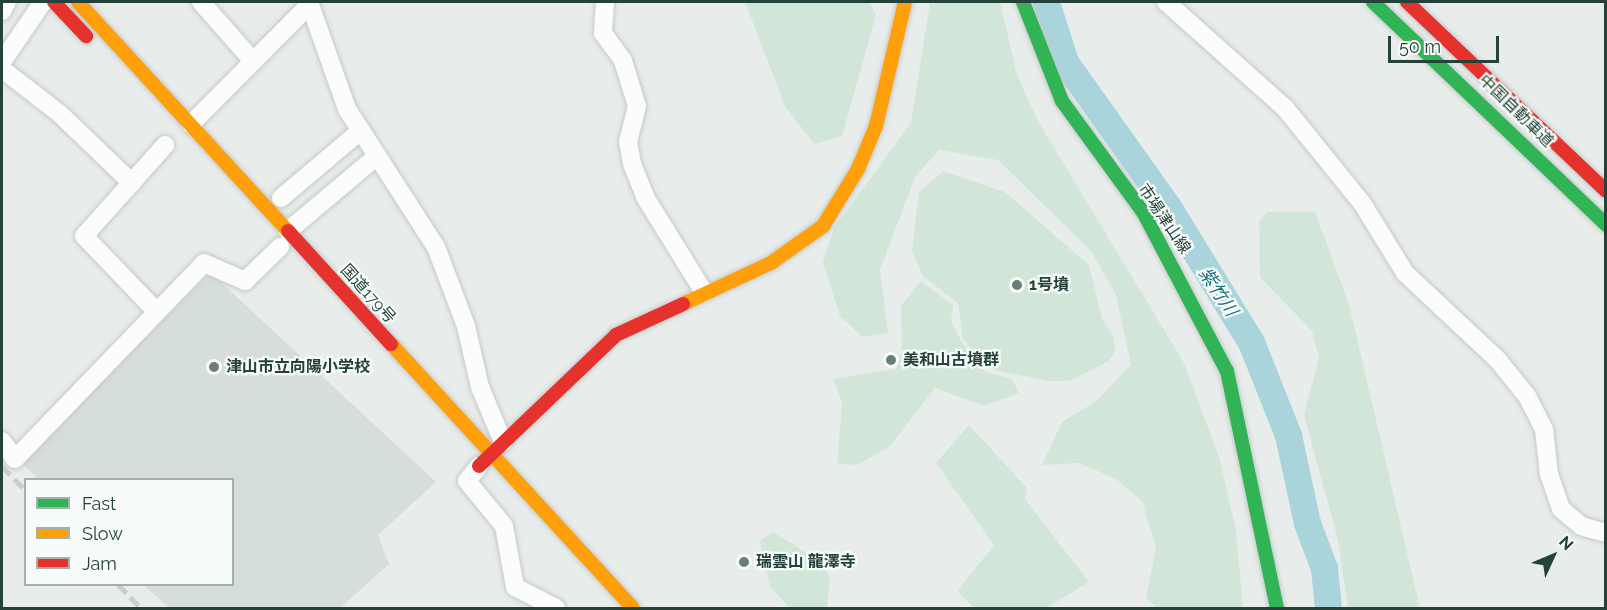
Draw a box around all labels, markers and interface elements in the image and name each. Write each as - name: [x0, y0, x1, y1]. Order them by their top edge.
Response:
- scale bar: [1391, 24, 1502, 62]
- text: 50 m: [1399, 36, 1441, 57]
- street label: 中国自動車道: [1475, 71, 1557, 151]
- street label: 市場津山線: [1134, 180, 1194, 258]
- street label: 国道179号: [337, 261, 399, 327]
- water label: 紫竹川: [1194, 264, 1242, 320]
- place label: 1号墳: [1029, 275, 1069, 295]
- marker: 1号墳: [1010, 278, 1024, 292]
- place label: 美和山古墳群: [903, 350, 999, 370]
- marker: 美和山古墳群: [884, 353, 898, 367]
- place label: 津山市立向陽小学校: [226, 357, 370, 377]
- marker: 津山市立向陽小学校: [207, 360, 221, 374]
- legend: [24, 478, 234, 586]
- text: Fast: [82, 493, 116, 514]
- text: Slow: [82, 523, 123, 544]
- north arrow: [1523, 526, 1583, 586]
- text: N: [1555, 532, 1577, 554]
- place label: 瑞雲山 龍澤寺: [756, 552, 856, 572]
- text: Jam: [82, 553, 117, 574]
- marker: 瑞雲山 龍澤寺: [737, 555, 751, 569]

